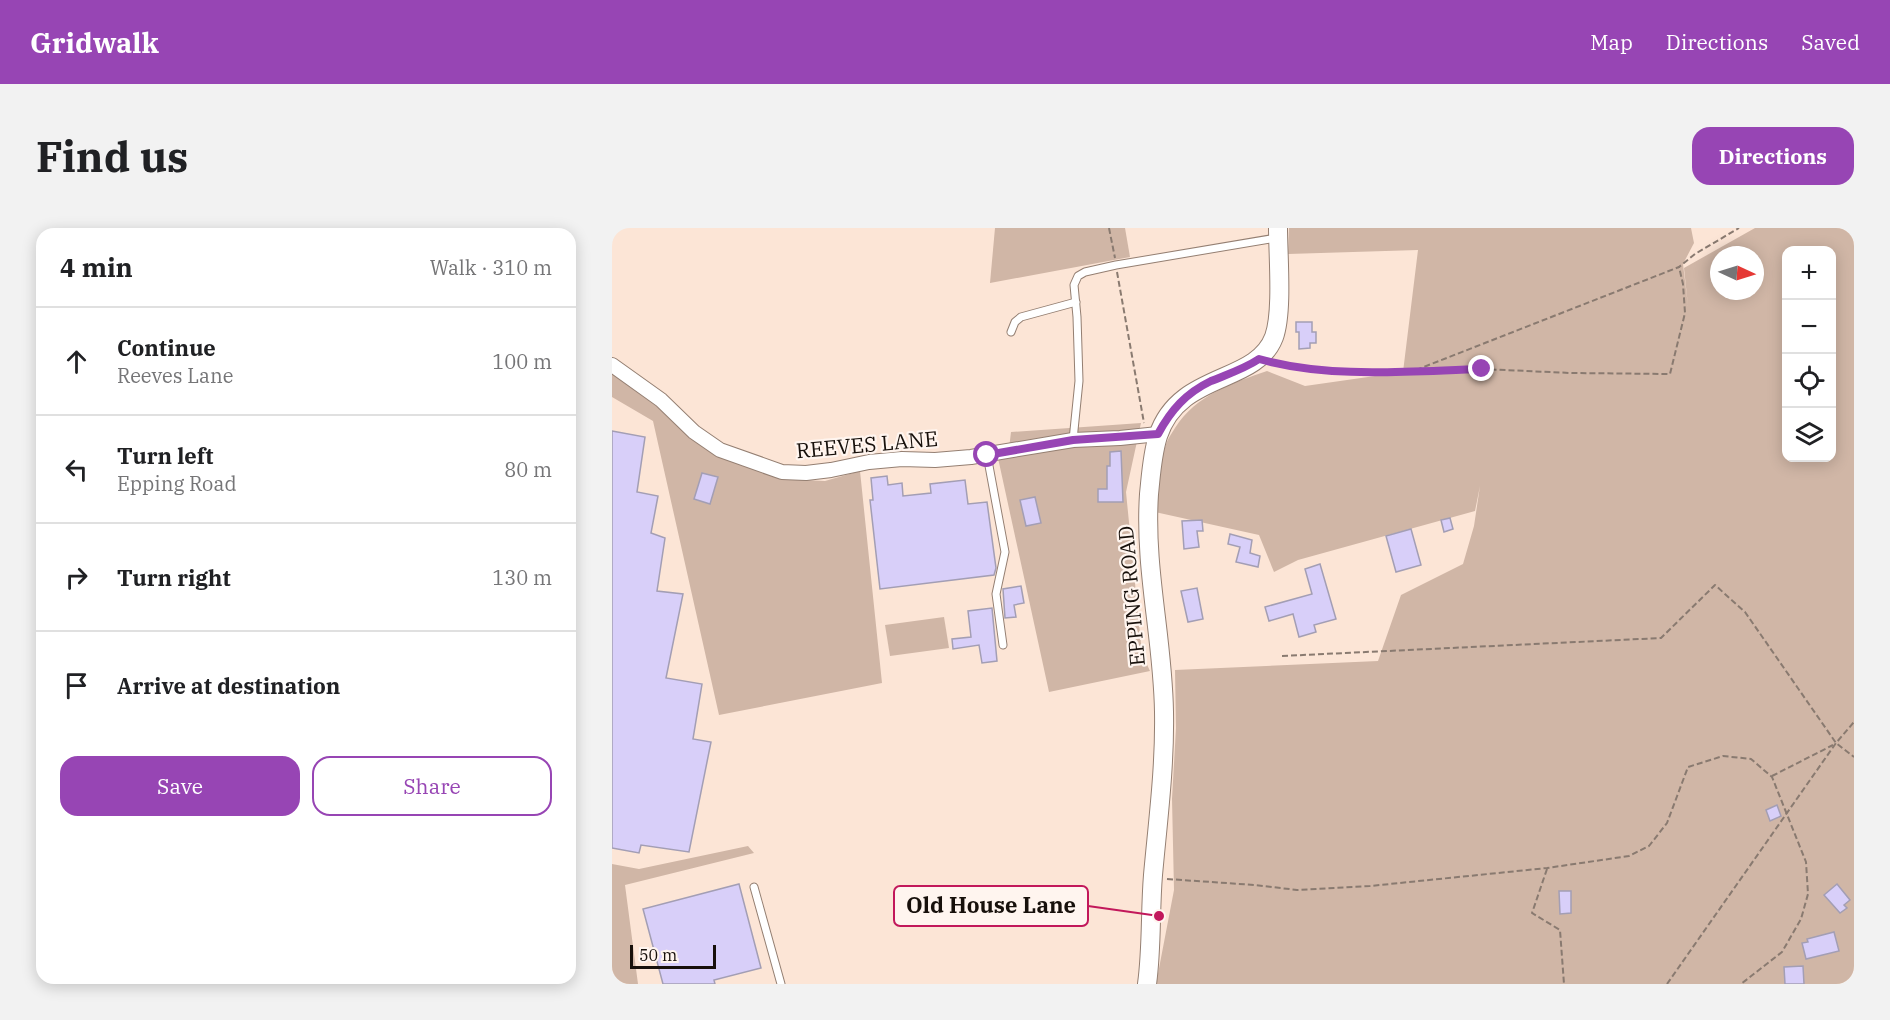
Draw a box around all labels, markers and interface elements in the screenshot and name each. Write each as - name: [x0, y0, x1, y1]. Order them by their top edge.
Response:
- text: Gridwalk: [30, 24, 159, 61]
- text: Map: [1590, 28, 1633, 56]
- text: Directions: [1666, 28, 1768, 56]
- text: Saved: [1801, 28, 1860, 56]
- button: Directions: [1692, 127, 1854, 185]
- text: Find us: [36, 129, 188, 184]
- north arrow: [1710, 246, 1764, 300]
- map controls: [1782, 246, 1836, 462]
- button: +: [1782, 246, 1836, 300]
- text: 4 min: [60, 250, 133, 284]
- text: Walk · 310 m: [430, 254, 552, 281]
- button: −: [1782, 300, 1836, 354]
- text: Continue: [117, 333, 216, 362]
- icon: ahead: [60, 345, 93, 378]
- text: 100 m: [492, 348, 552, 375]
- button: locate: [1782, 354, 1836, 408]
- route end: [1468, 355, 1494, 381]
- text: Reeves Lane: [117, 362, 233, 389]
- button: layers: [1782, 408, 1836, 462]
- street label: REEVES LANE: [795, 424, 939, 464]
- text: Turn left: [117, 441, 213, 470]
- route start: [973, 441, 999, 467]
- icon: left: [60, 453, 93, 486]
- text: 80 m: [504, 456, 552, 483]
- text: Epping Road: [117, 470, 237, 497]
- street label: EPPING ROAD: [1111, 525, 1151, 668]
- icon: right: [60, 561, 93, 594]
- text: Turn right: [117, 563, 231, 592]
- text: 130 m: [492, 564, 552, 591]
- icon: arrive: [60, 669, 93, 702]
- text: Arrive at destination: [117, 671, 340, 700]
- button: Save: [60, 756, 300, 816]
- button: Share: [312, 756, 552, 816]
- callout: Old House Lane: [894, 886, 1088, 926]
- text: Old House Lane: [906, 890, 1076, 919]
- scale bar: [630, 942, 716, 970]
- text: 50 m: [639, 945, 677, 965]

